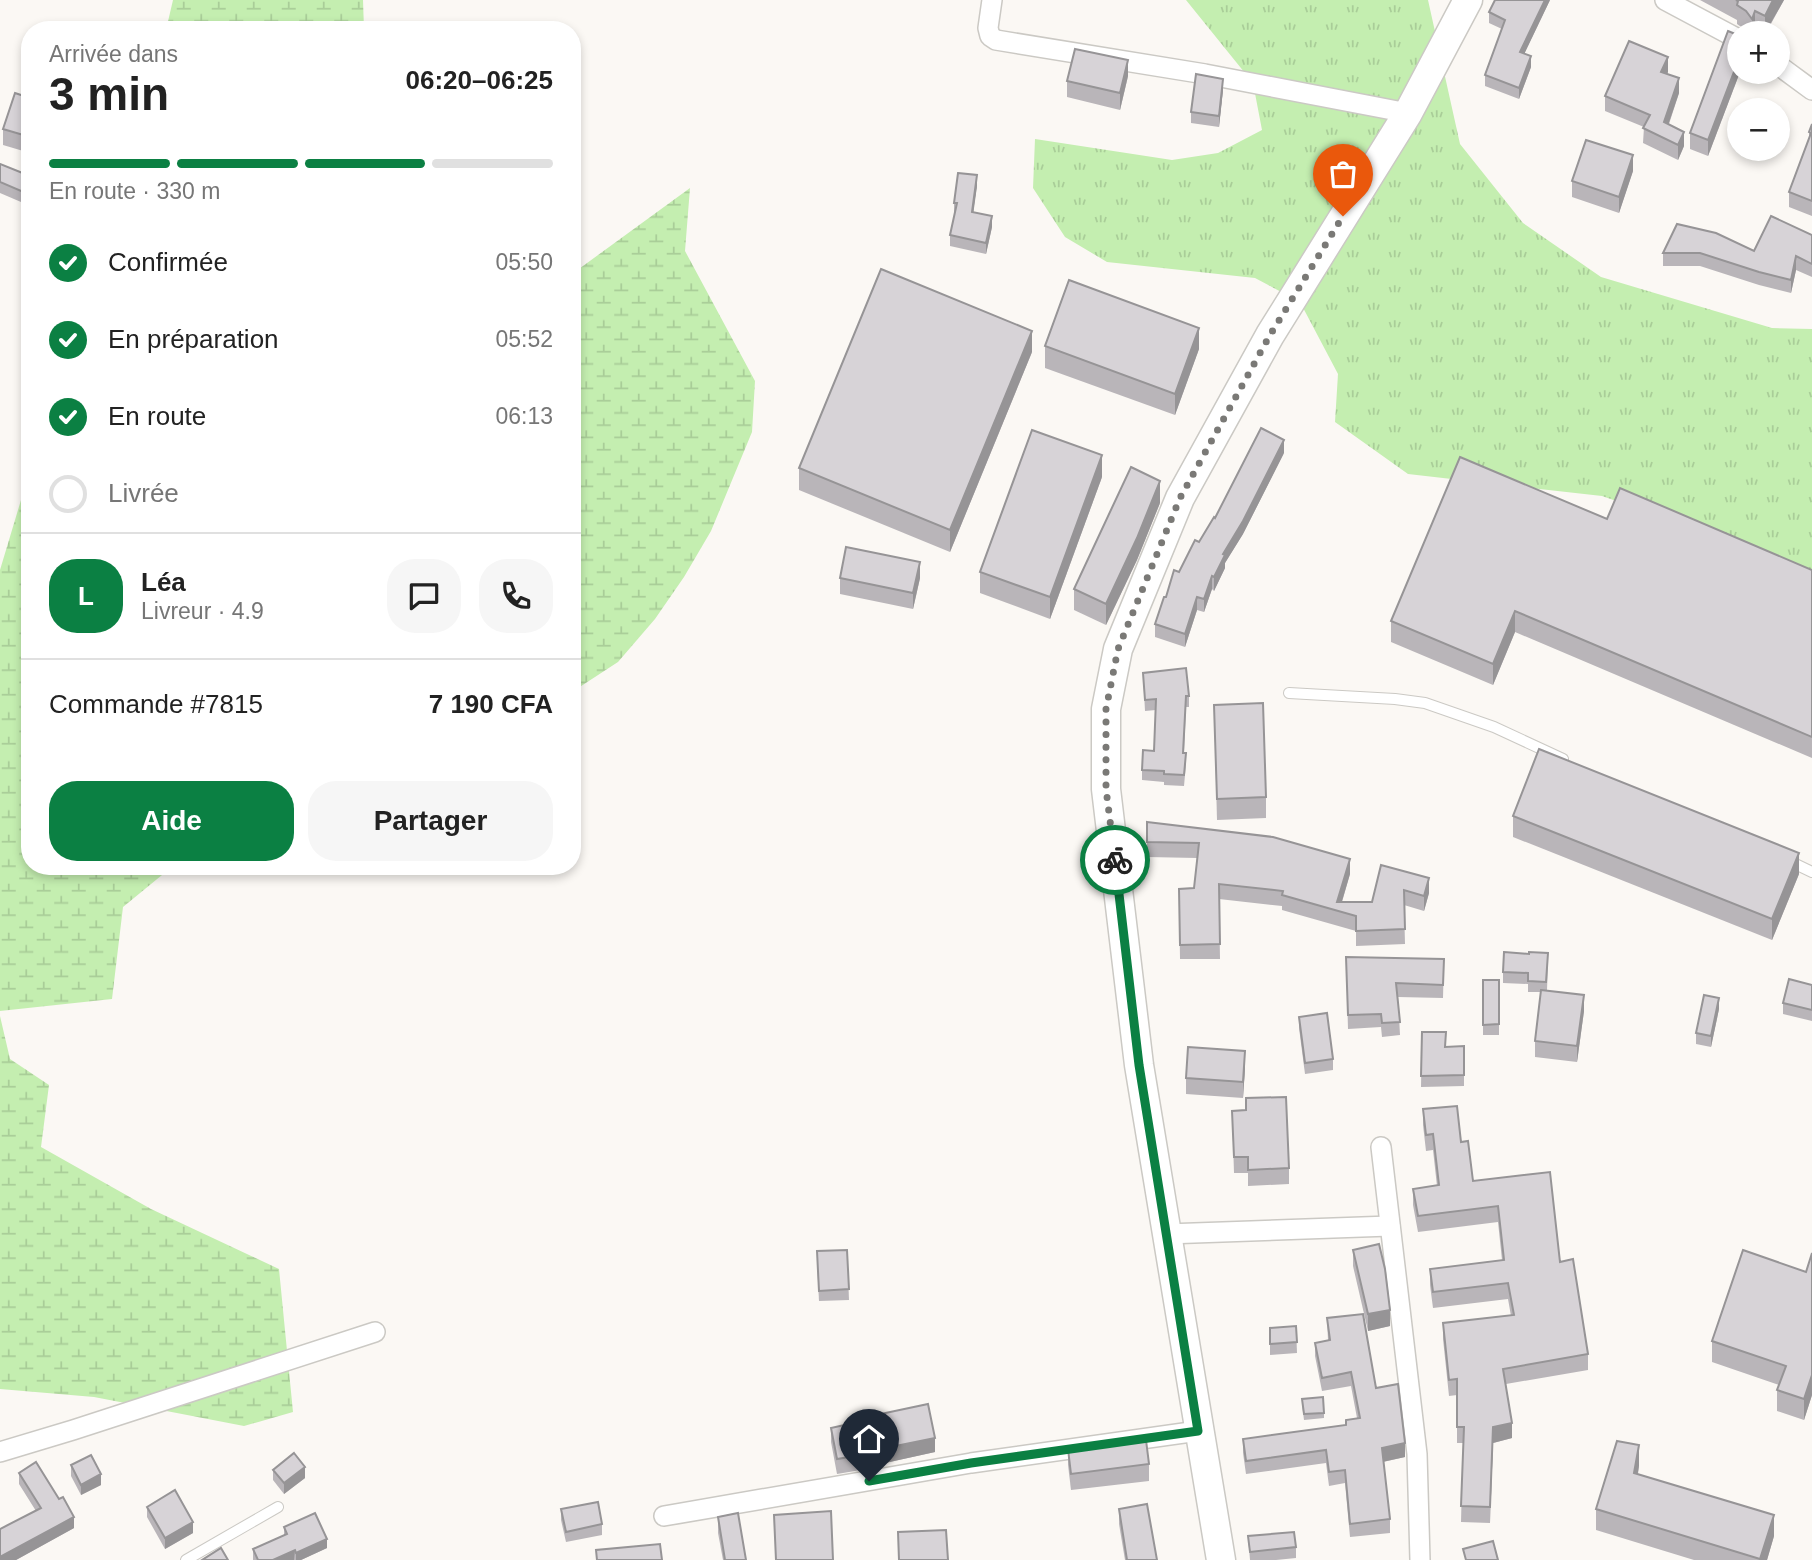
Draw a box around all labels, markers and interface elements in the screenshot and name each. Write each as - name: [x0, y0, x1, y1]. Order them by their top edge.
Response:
- map controls: [1727, 21, 1790, 161]
- button: +: [1727, 21, 1790, 84]
- text: Arrivée dans: [49, 41, 178, 67]
- text: 06:20–06:25: [406, 65, 553, 95]
- text: 3 min: [49, 68, 169, 120]
- button: −: [1727, 98, 1790, 161]
- pin: [1313, 144, 1373, 216]
- icon: bag: [1324, 155, 1362, 193]
- text: En route · 330 m: [49, 178, 220, 204]
- icon: check: [49, 244, 87, 282]
- text: Confirmée: [108, 247, 228, 277]
- text: 05:50: [495, 249, 553, 275]
- icon: check: [49, 321, 87, 359]
- text: En préparation: [108, 324, 279, 354]
- text: 05:52: [495, 326, 553, 352]
- icon: check: [49, 398, 87, 436]
- text: En route: [108, 401, 206, 431]
- text: 06:13: [495, 403, 553, 429]
- text: Livrée: [108, 478, 179, 508]
- button: chat: [387, 559, 461, 633]
- button: phone: [479, 559, 553, 633]
- text: Léa: [141, 567, 186, 597]
- text: L: [78, 581, 94, 611]
- text: Livreur · 4.9: [141, 598, 264, 624]
- text: Commande #7815: [49, 689, 263, 719]
- text: 7 190 CFA: [429, 689, 553, 719]
- button: Aide: [49, 781, 294, 861]
- button: Partager: [308, 781, 553, 861]
- courier: [1080, 825, 1150, 895]
- icon: bike: [1096, 841, 1134, 879]
- pin: [839, 1409, 899, 1481]
- icon: home: [850, 1420, 888, 1458]

